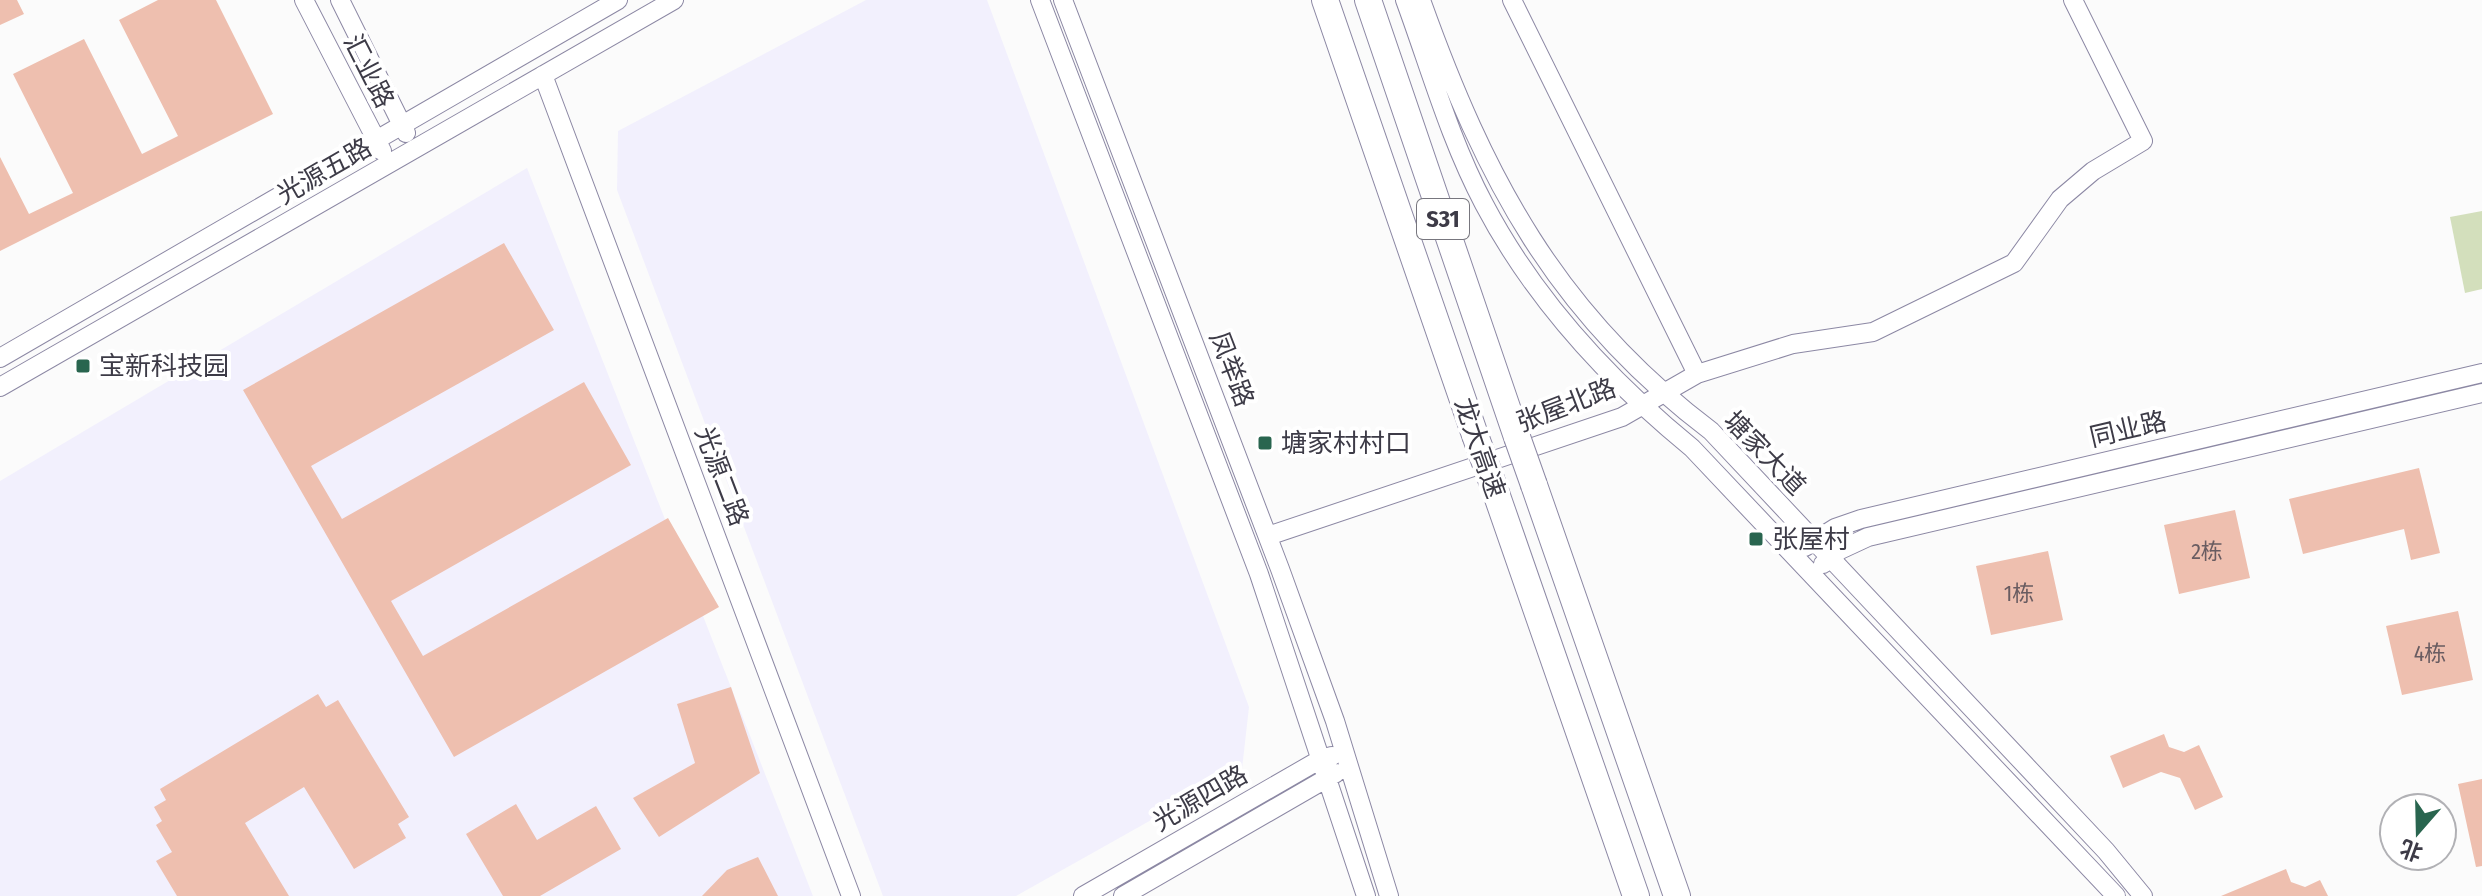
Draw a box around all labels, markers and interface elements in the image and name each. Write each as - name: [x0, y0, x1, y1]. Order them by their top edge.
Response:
- street label: 汇业路: [337, 29, 400, 113]
- street label: 光源五路: [271, 132, 377, 211]
- road number: S31: [1417, 199, 1469, 239]
- street label: 凤举路: [1203, 327, 1260, 411]
- place label: 宝新科技园: [99, 351, 229, 382]
- marker: 宝新科技园: [74, 357, 92, 375]
- street label: 张屋北路: [1512, 372, 1620, 439]
- street label: 龙大高速: [1448, 394, 1511, 502]
- street label: 塘家大道: [1717, 405, 1812, 502]
- street label: 同业路: [2087, 406, 2170, 453]
- street label: 光源二路: [688, 422, 755, 530]
- place label: 塘家村村口: [1281, 428, 1411, 459]
- marker: 塘家村村口: [1256, 434, 1274, 452]
- place label: 张屋村: [1772, 524, 1850, 555]
- marker: 张屋村: [1747, 530, 1765, 548]
- house number: 2栋: [2191, 538, 2223, 565]
- house number: 1栋: [2004, 580, 2034, 607]
- house number: 4栋: [2414, 640, 2446, 667]
- street label: 光源四路: [1147, 759, 1253, 838]
- north arrow: [2378, 792, 2458, 872]
- text: 北: [2396, 834, 2426, 867]

